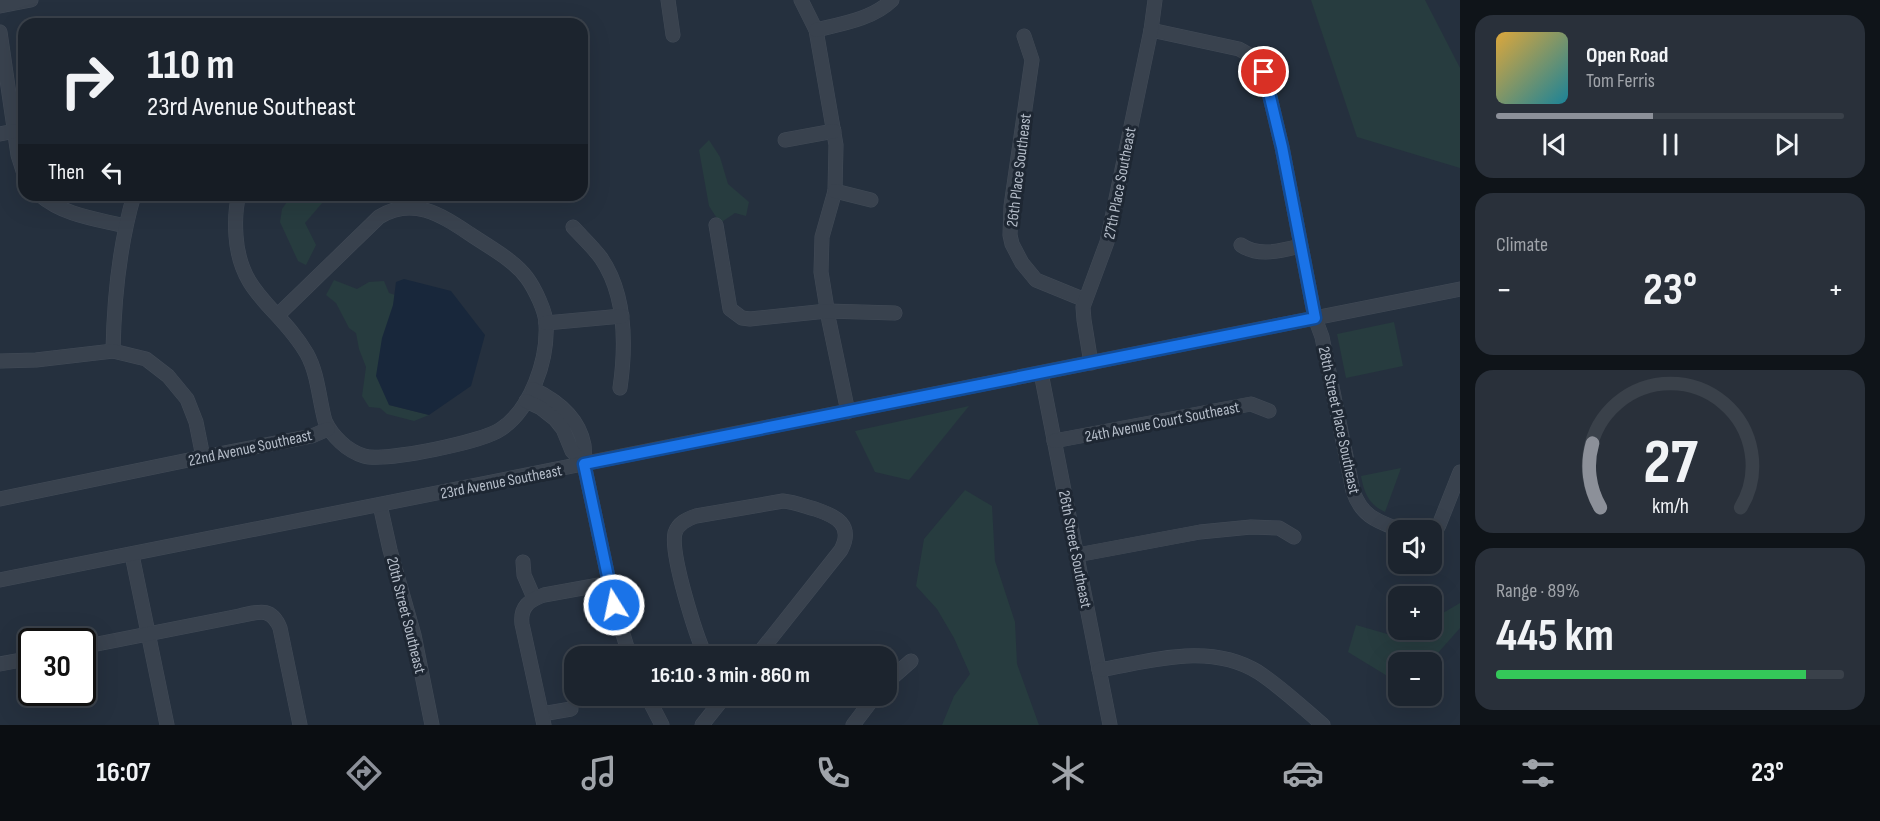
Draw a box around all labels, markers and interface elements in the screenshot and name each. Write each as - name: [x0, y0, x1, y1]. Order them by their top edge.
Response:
- text: 110 m: [147, 40, 234, 91]
- icon: right: [48, 42, 126, 120]
- text: Open Road: [1586, 42, 1668, 69]
- pin: [1238, 46, 1289, 97]
- icon: arrive: [1247, 55, 1280, 88]
- text: Tom Ferris: [1586, 69, 1655, 93]
- text: 23rd Avenue Southeast: [147, 91, 356, 123]
- street label: 26th Place Southeast: [1003, 112, 1036, 228]
- street label: 27th Place Southeast: [1100, 126, 1141, 241]
- icon: previous: [1538, 128, 1571, 161]
- icon: pause: [1654, 128, 1687, 161]
- icon: next: [1770, 128, 1803, 161]
- icon: left: [96, 156, 129, 189]
- text: Then: [48, 159, 84, 186]
- text: Climate: [1496, 233, 1548, 257]
- text: 23°: [1643, 263, 1697, 318]
- text: −: [1496, 270, 1512, 310]
- text: +: [1828, 270, 1844, 310]
- street label: 28th Street Place Southeast: [1314, 345, 1363, 496]
- street label: 24th Avenue Court Southeast: [1083, 398, 1241, 447]
- street label: 22nd Avenue Southeast: [187, 426, 314, 471]
- text: 27: [1643, 426, 1698, 501]
- street label: 23rd Avenue Southeast: [439, 461, 564, 504]
- street label: 26th Street Southeast: [1054, 489, 1095, 610]
- text: km/h: [1651, 495, 1689, 520]
- map controls: [1388, 520, 1442, 706]
- button: sound: [1388, 520, 1442, 574]
- street label: 20th Street Southeast: [382, 555, 429, 676]
- position arrow: [582, 573, 646, 637]
- text: Range · 89%: [1496, 579, 1580, 603]
- button: +: [1388, 586, 1442, 640]
- text: 445 km: [1496, 609, 1614, 664]
- speed limit sign: 30: [18, 628, 96, 706]
- button: −: [1388, 652, 1442, 706]
- text: 16:10 · 3 min · 860 m: [651, 662, 810, 689]
- icon: directions: [343, 752, 385, 794]
- icon: music: [578, 752, 620, 794]
- icon: phone: [812, 752, 854, 794]
- icon: climate: [1047, 752, 1089, 794]
- icon: car: [1282, 752, 1324, 794]
- icon: filters: [1517, 752, 1559, 794]
- text: 16:07: [96, 757, 150, 789]
- text: 23°: [1751, 757, 1784, 789]

